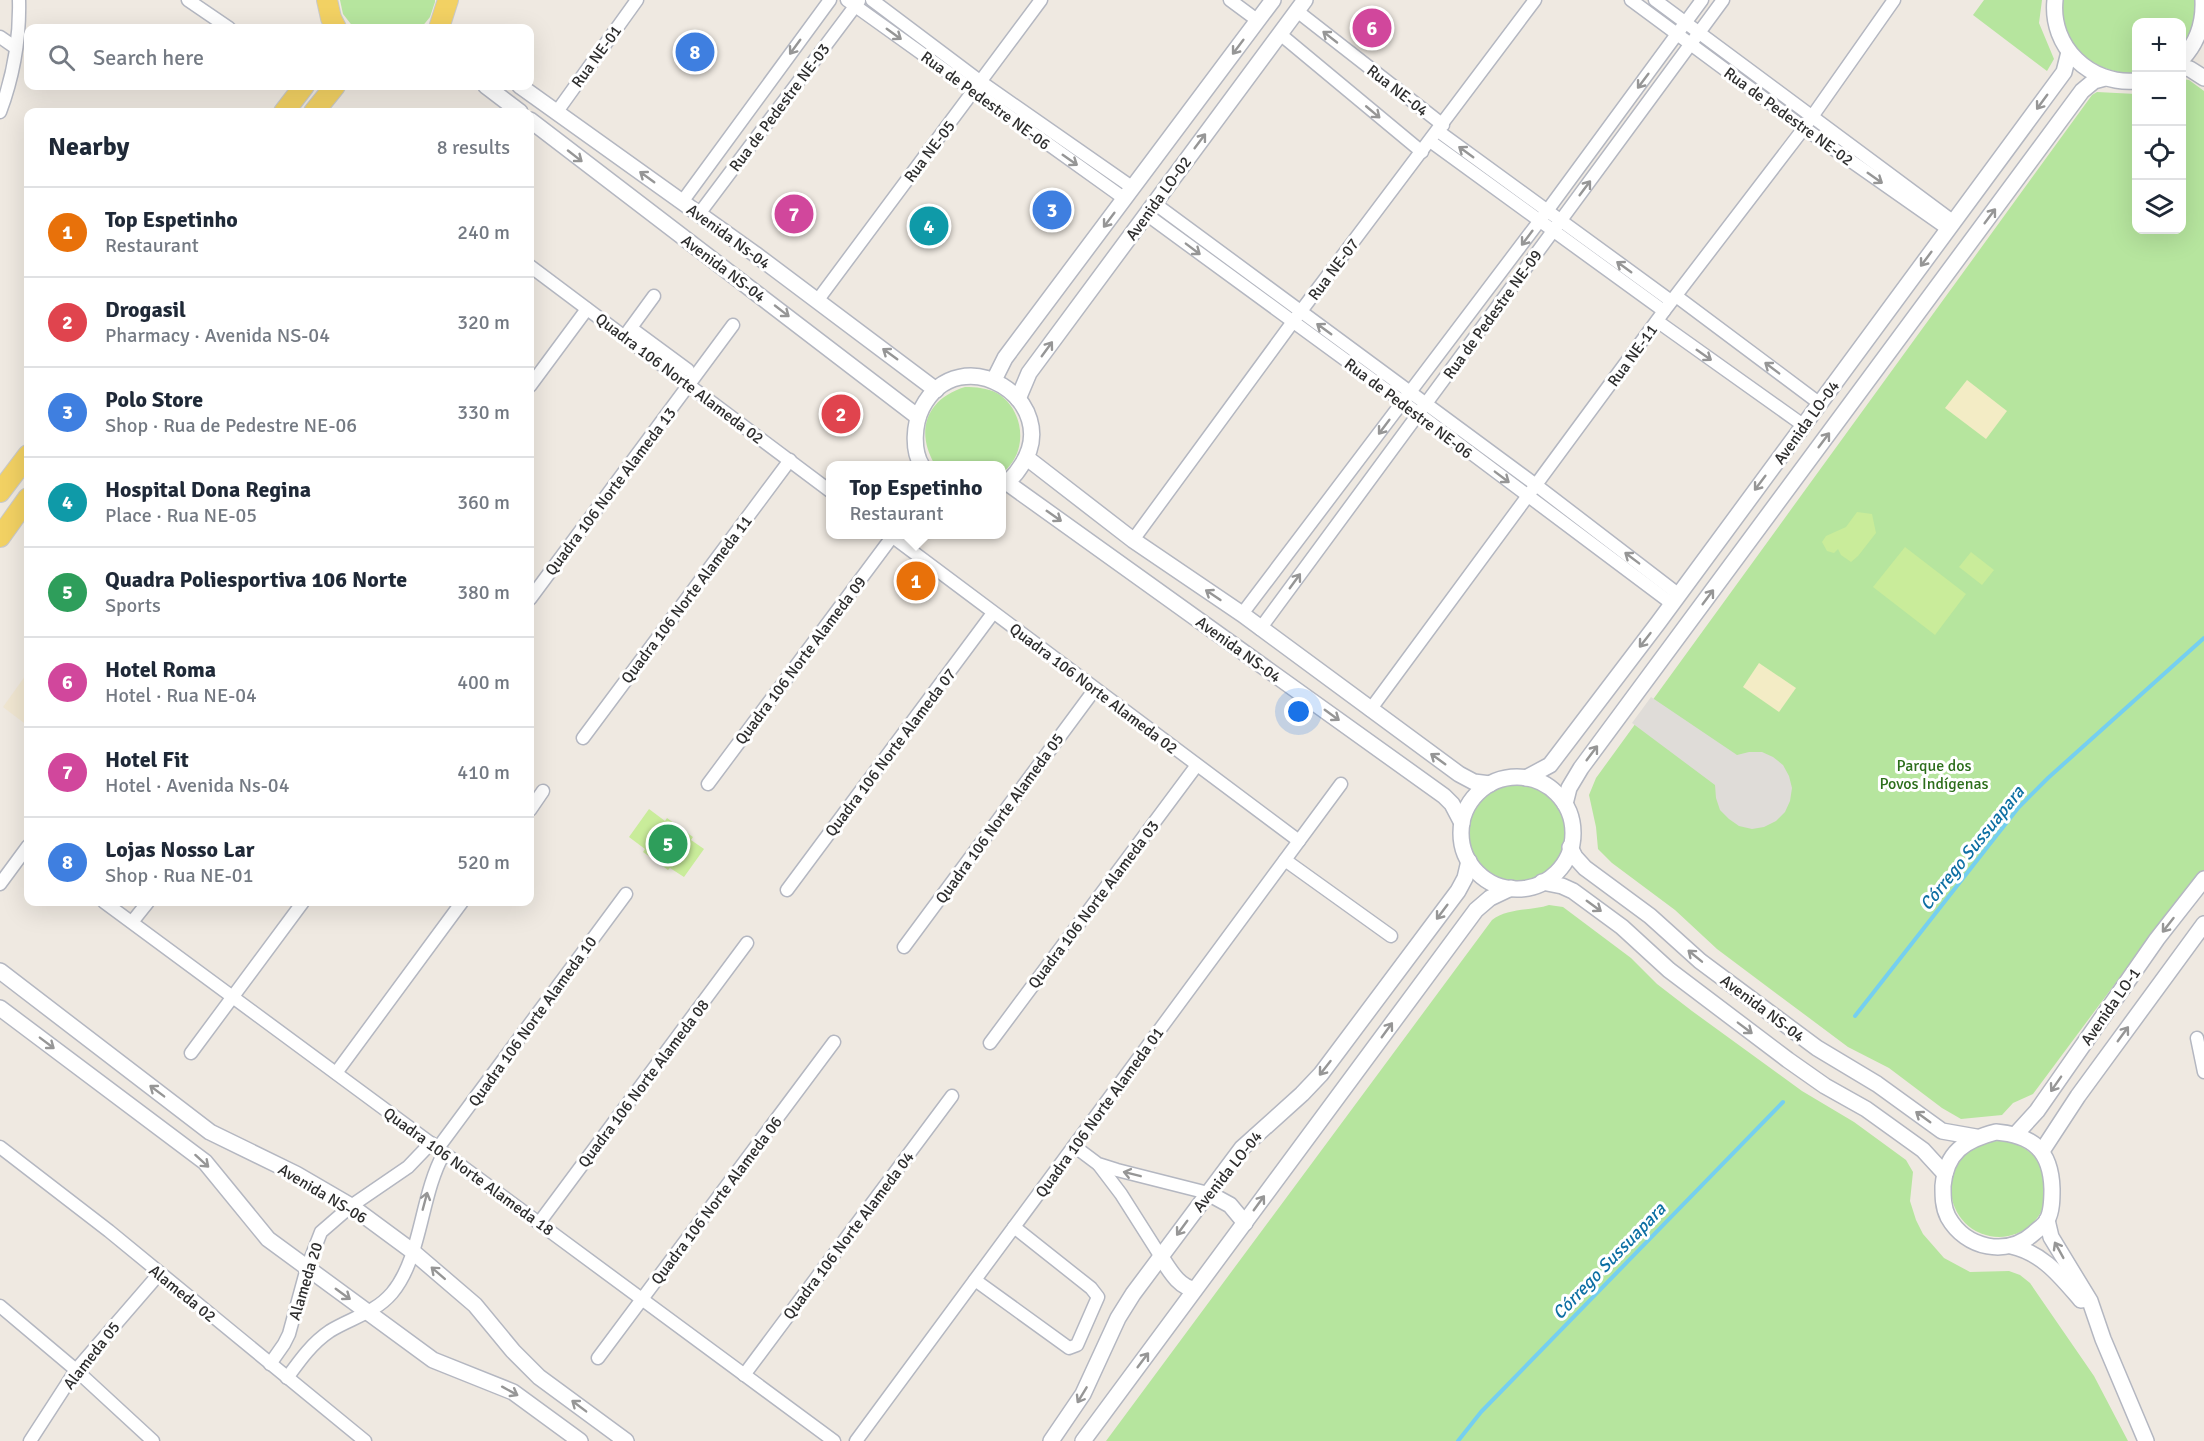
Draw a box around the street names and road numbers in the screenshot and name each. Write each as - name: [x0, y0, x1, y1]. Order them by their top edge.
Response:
- street label: Rua NE-01: [567, 21, 626, 92]
- street label: Rua de Pedestre NE-03: [725, 40, 835, 176]
- street label: Rua de Pedestre NE-06: [917, 47, 1054, 155]
- street label: Rua NE-04: [1363, 61, 1432, 121]
- street label: Rua de Pedestre NE-02: [1720, 63, 1857, 171]
- street label: Rua NE-05: [900, 117, 960, 187]
- street label: Avenida LO-02: [1122, 153, 1196, 245]
- street label: Avenida Ns-04: [683, 200, 774, 274]
- street label: Avenida NS-04: [677, 231, 770, 307]
- street label: Rua NE-07: [1304, 235, 1364, 305]
- street label: Rua de Pedestre NE-09: [1439, 246, 1547, 383]
- street label: Quadra 106 Norte Alameda 02: [591, 309, 768, 449]
- street label: Rua NE-11: [1603, 320, 1662, 391]
- street label: Rua de Pedestre NE-06: [1340, 354, 1476, 464]
- street label: Avenida LO-04: [1770, 376, 1844, 469]
- street label: Quadra 106 Norte Alameda 13: [541, 403, 681, 580]
- street label: Quadra 106 Norte Alameda 11: [617, 511, 757, 688]
- street label: Quadra 106 Norte Alameda 09: [731, 572, 871, 749]
- street label: Avenida NS-04: [1192, 612, 1285, 688]
- street label: Quadra 106 Norte Alameda 02: [1005, 619, 1182, 759]
- street label: Quadra 106 Norte Alameda 07: [821, 664, 961, 841]
- street label: Quadra 106 Norte Alameda 05: [931, 730, 1068, 908]
- street label: Quadra 106 Norte Alameda 03: [1024, 816, 1164, 993]
- street label: Quadra 106 Norte Alameda 10: [464, 933, 601, 1111]
- street label: Avenida LO-1: [2077, 964, 2145, 1049]
- street label: Avenida NS-04: [1716, 971, 1809, 1047]
- street label: Quadra 106 Norte Alameda 08: [574, 995, 714, 1172]
- street label: Quadra 106 Norte Alameda 01: [1031, 1024, 1168, 1202]
- street label: Quadra 106 Norte Alameda 18: [379, 1103, 557, 1240]
- street label: Quadra 106 Norte Alameda 06: [647, 1112, 787, 1289]
- street label: Avenida LO-04: [1189, 1127, 1267, 1216]
- street label: Quadra 106 Norte Alameda 04: [779, 1147, 919, 1324]
- street label: Avenida NS-06: [274, 1159, 371, 1228]
- street label: Alameda 20: [285, 1240, 327, 1323]
- street label: Alameda 02: [145, 1261, 220, 1327]
- street label: Alameda 05: [59, 1318, 124, 1394]

